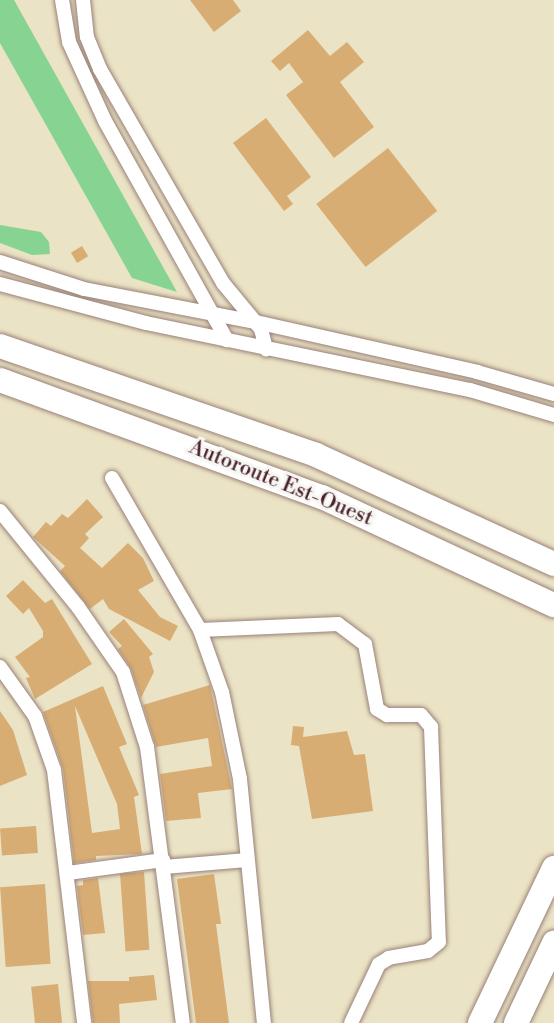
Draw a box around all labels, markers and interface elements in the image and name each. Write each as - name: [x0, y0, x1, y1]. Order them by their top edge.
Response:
- street label: Autoroute Est-Ouest: [185, 435, 377, 531]

